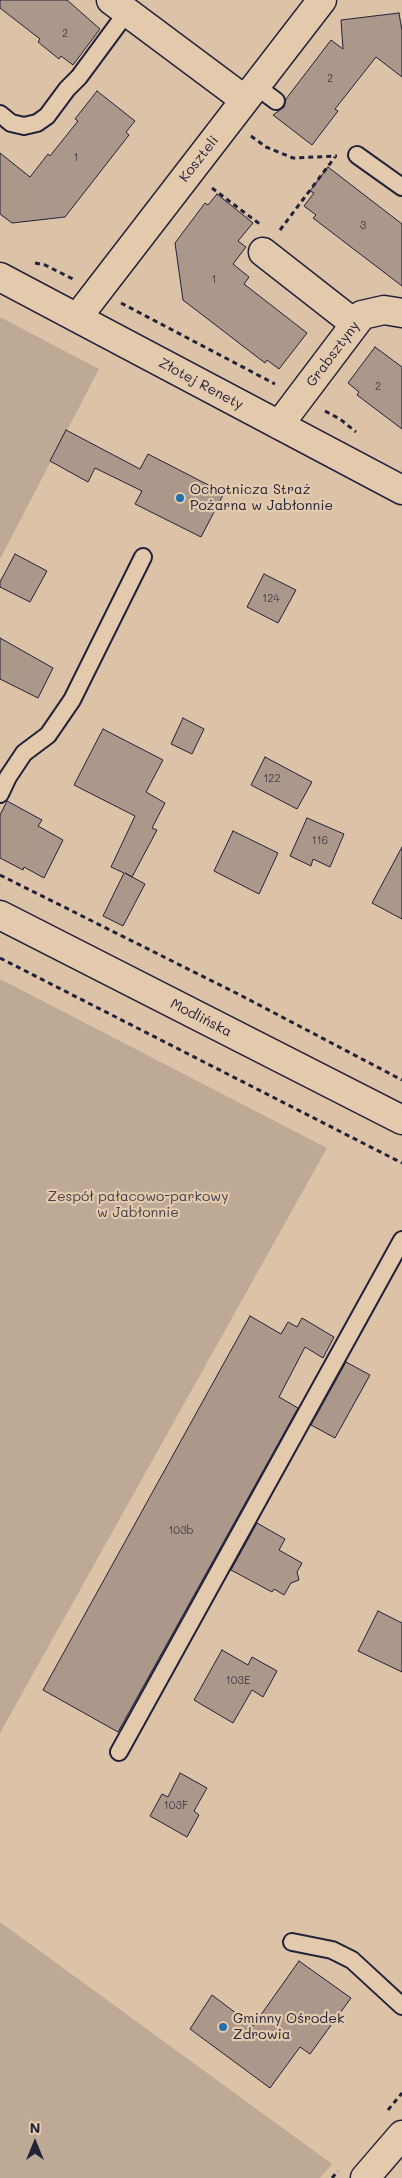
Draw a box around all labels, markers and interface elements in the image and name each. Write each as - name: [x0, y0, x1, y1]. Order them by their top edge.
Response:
- house number: 2: [62, 27, 68, 41]
- house number: 2: [327, 72, 333, 86]
- street label: Koszteli: [176, 133, 222, 185]
- house number: 1: [74, 151, 78, 165]
- house number: 3: [360, 219, 366, 233]
- house number: 1: [212, 273, 216, 287]
- street label: Grabsztyny: [303, 318, 363, 390]
- street label: Złotej Renety: [156, 355, 246, 413]
- house number: 2: [375, 380, 381, 394]
- place label: Ochotnicza Straż Pożarna w Jabłonnie: [190, 482, 333, 514]
- marker: Ochotnicza Straż Pożarna w Jabłonnie: [174, 492, 186, 504]
- house number: 124: [262, 592, 280, 606]
- house number: 122: [263, 772, 281, 786]
- house number: 116: [312, 834, 328, 848]
- street label: Modlińska: [167, 995, 235, 1041]
- park label: Zespół pałacowo-parkowy w Jabłonnie: [47, 1189, 229, 1222]
- house number: 103b: [168, 1524, 194, 1538]
- house number: 103E: [226, 1674, 250, 1688]
- house number: 103F: [164, 1799, 188, 1813]
- place label: Gminny Ośrodek Zdrowia: [233, 2011, 344, 2044]
- marker: Gminny Ośrodek Zdrowia: [217, 2021, 229, 2033]
- north arrow: [10, 2118, 60, 2168]
- text: N: [30, 2118, 40, 2137]

